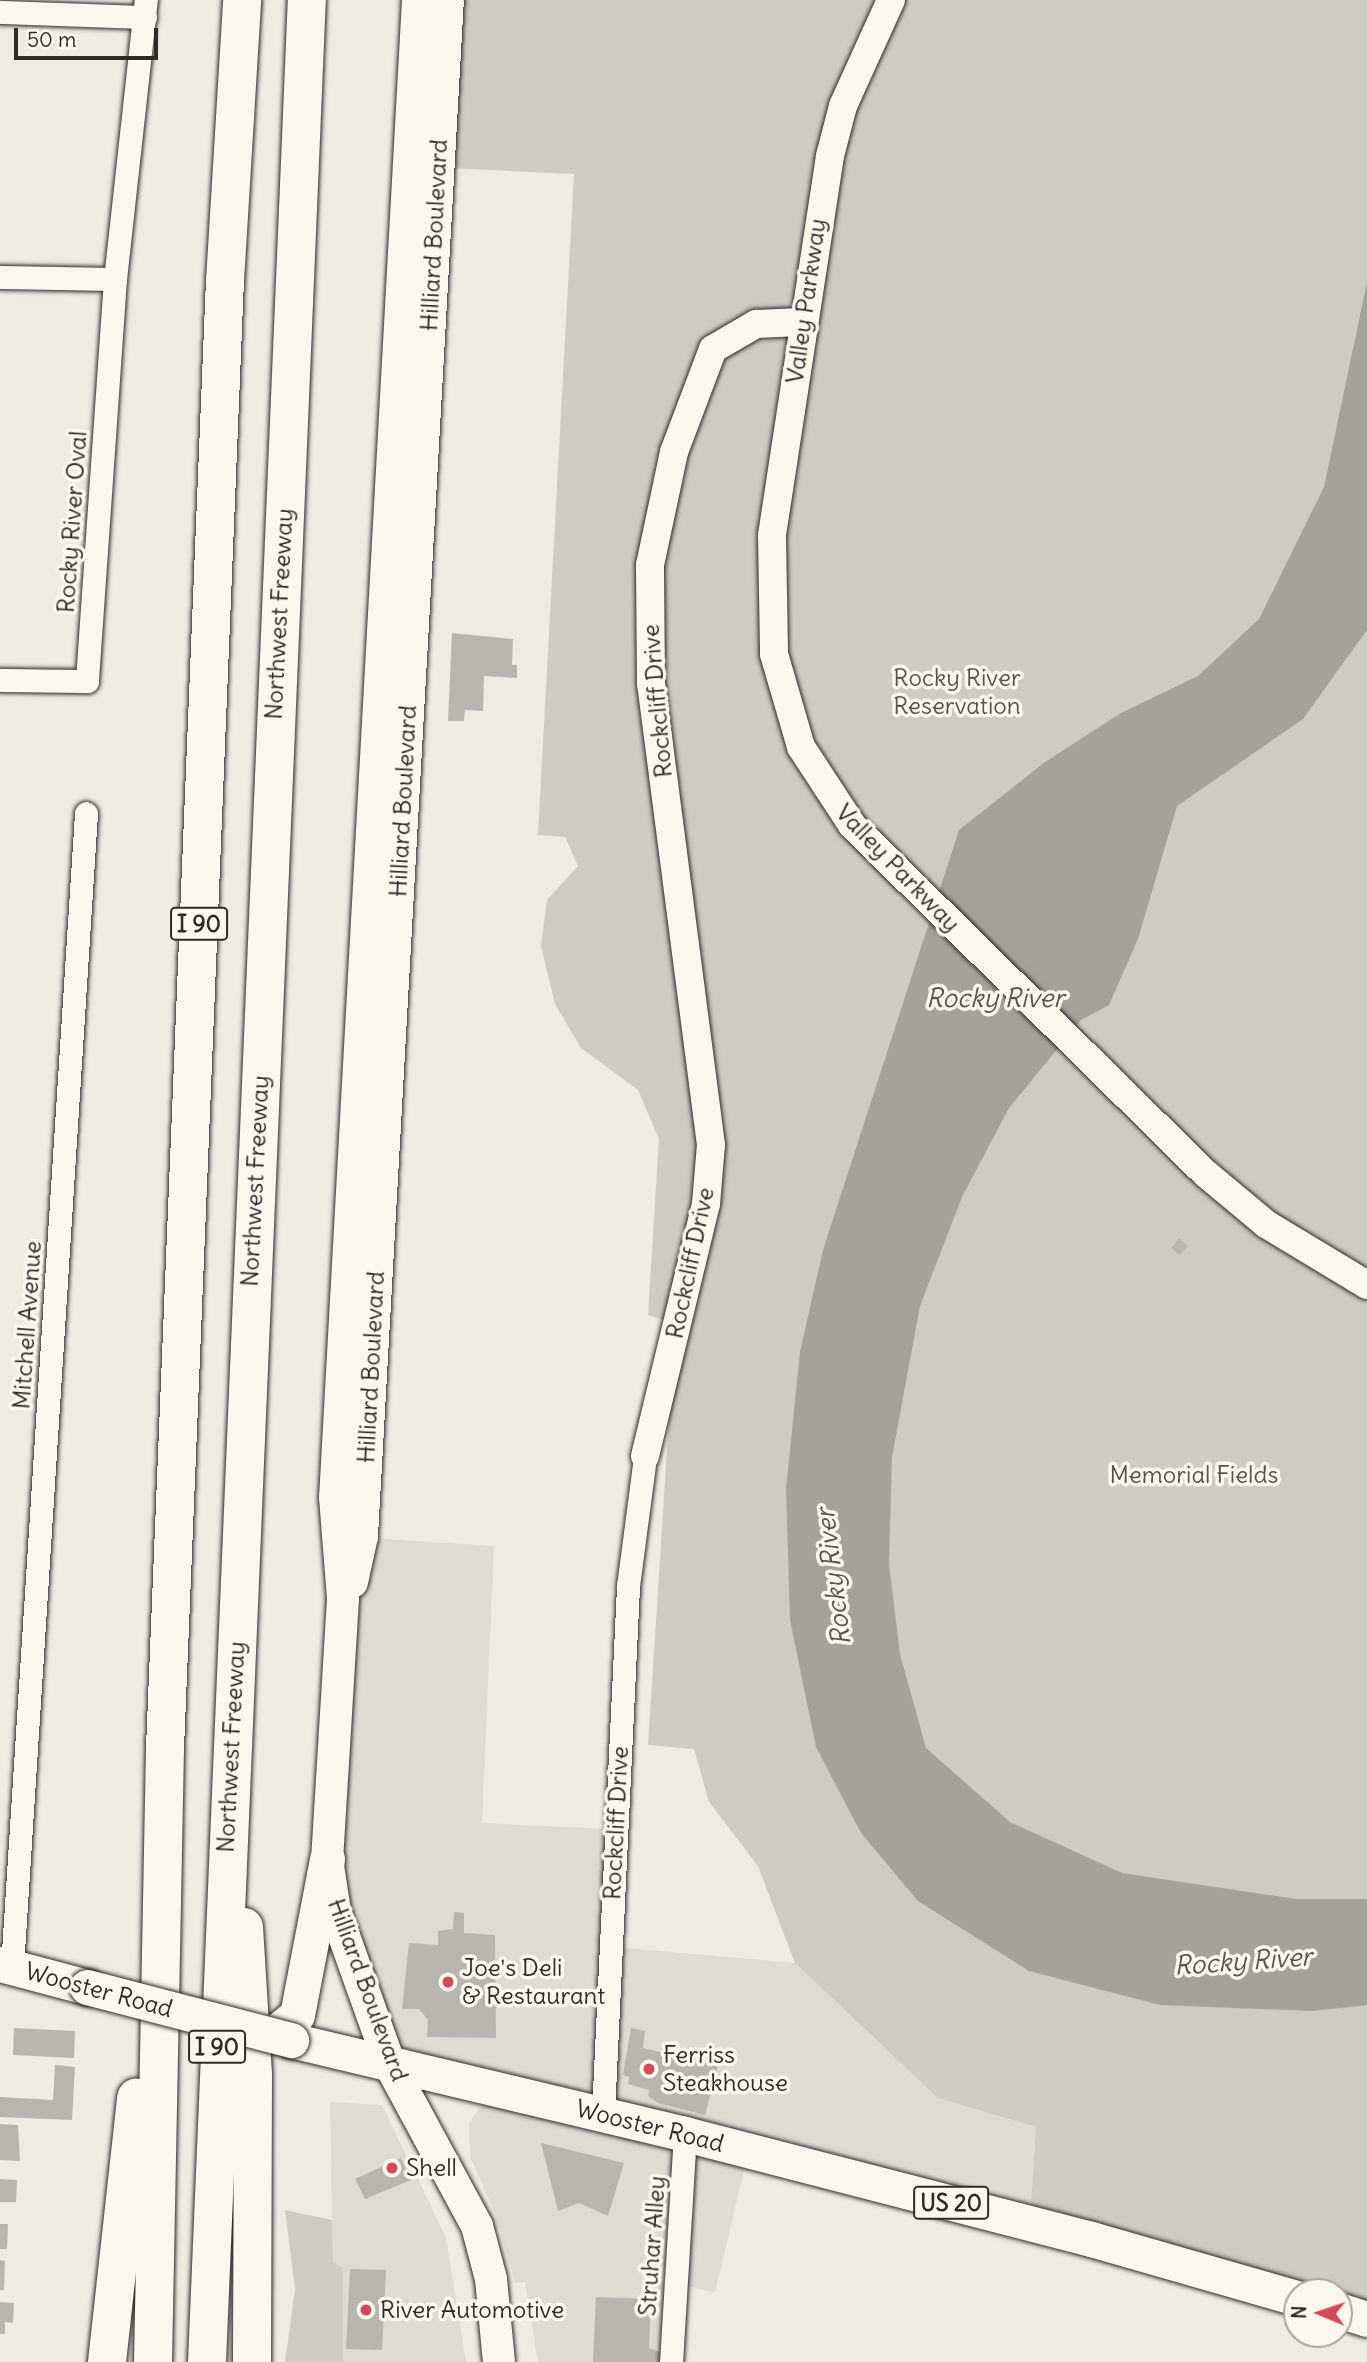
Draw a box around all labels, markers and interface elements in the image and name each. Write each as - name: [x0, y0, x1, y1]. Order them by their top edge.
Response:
- scale bar: [18, 14, 161, 58]
- text: 50 m: [27, 26, 76, 53]
- street label: Hilliard Boulevard: [415, 138, 453, 332]
- street label: Valley Parkway: [780, 217, 832, 385]
- street label: Rocky River Oval: [51, 430, 93, 614]
- street label: Northwest Freeway: [259, 508, 299, 720]
- street label: Rockcliff Drive: [636, 623, 678, 779]
- park label: Rocky River Reservation: [893, 664, 1021, 720]
- street label: Hilliard Boulevard: [384, 704, 422, 898]
- street label: Valley Parkway: [830, 798, 966, 938]
- road number: I 90: [169, 904, 229, 944]
- water label: Rocky River: [926, 982, 1064, 1014]
- street label: Northwest Freeway: [235, 1075, 275, 1287]
- street label: Rockcliff Drive: [660, 1185, 720, 1341]
- street label: Mitchell Avenue: [7, 1240, 47, 1410]
- street label: Hilliard Boulevard: [352, 1270, 390, 1464]
- park label: Memorial Fields: [1109, 1461, 1279, 1489]
- water label: Rocky River: [809, 1507, 857, 1647]
- street label: Northwest Freeway: [211, 1641, 251, 1853]
- street label: Rockcliff Drive: [598, 1745, 634, 1901]
- street label: Hilliard Boulevard: [322, 1895, 414, 2085]
- water label: Rocky River: [1173, 1941, 1313, 1981]
- place label: Joe's Deli & Restaurant: [462, 1954, 605, 2010]
- street label: Wooster Road: [22, 1956, 176, 2024]
- marker: Joe's Deli & Restaurant: [440, 1974, 456, 1990]
- road number: I 90: [187, 2028, 247, 2066]
- place label: Ferriss Steakhouse: [663, 2041, 788, 2097]
- marker: Ferriss Steakhouse: [641, 2061, 657, 2077]
- street label: Wooster Road: [573, 2094, 727, 2158]
- place label: Shell: [406, 2154, 457, 2182]
- marker: Shell: [384, 2160, 400, 2176]
- street label: Struhar Alley: [633, 2175, 671, 2317]
- road number: US 20: [912, 2184, 990, 2222]
- north arrow: [1283, 2278, 1353, 2348]
- place label: River Automotive: [380, 2296, 564, 2324]
- marker: River Automotive: [358, 2302, 374, 2318]
- text: N: [1287, 2305, 1311, 2319]

